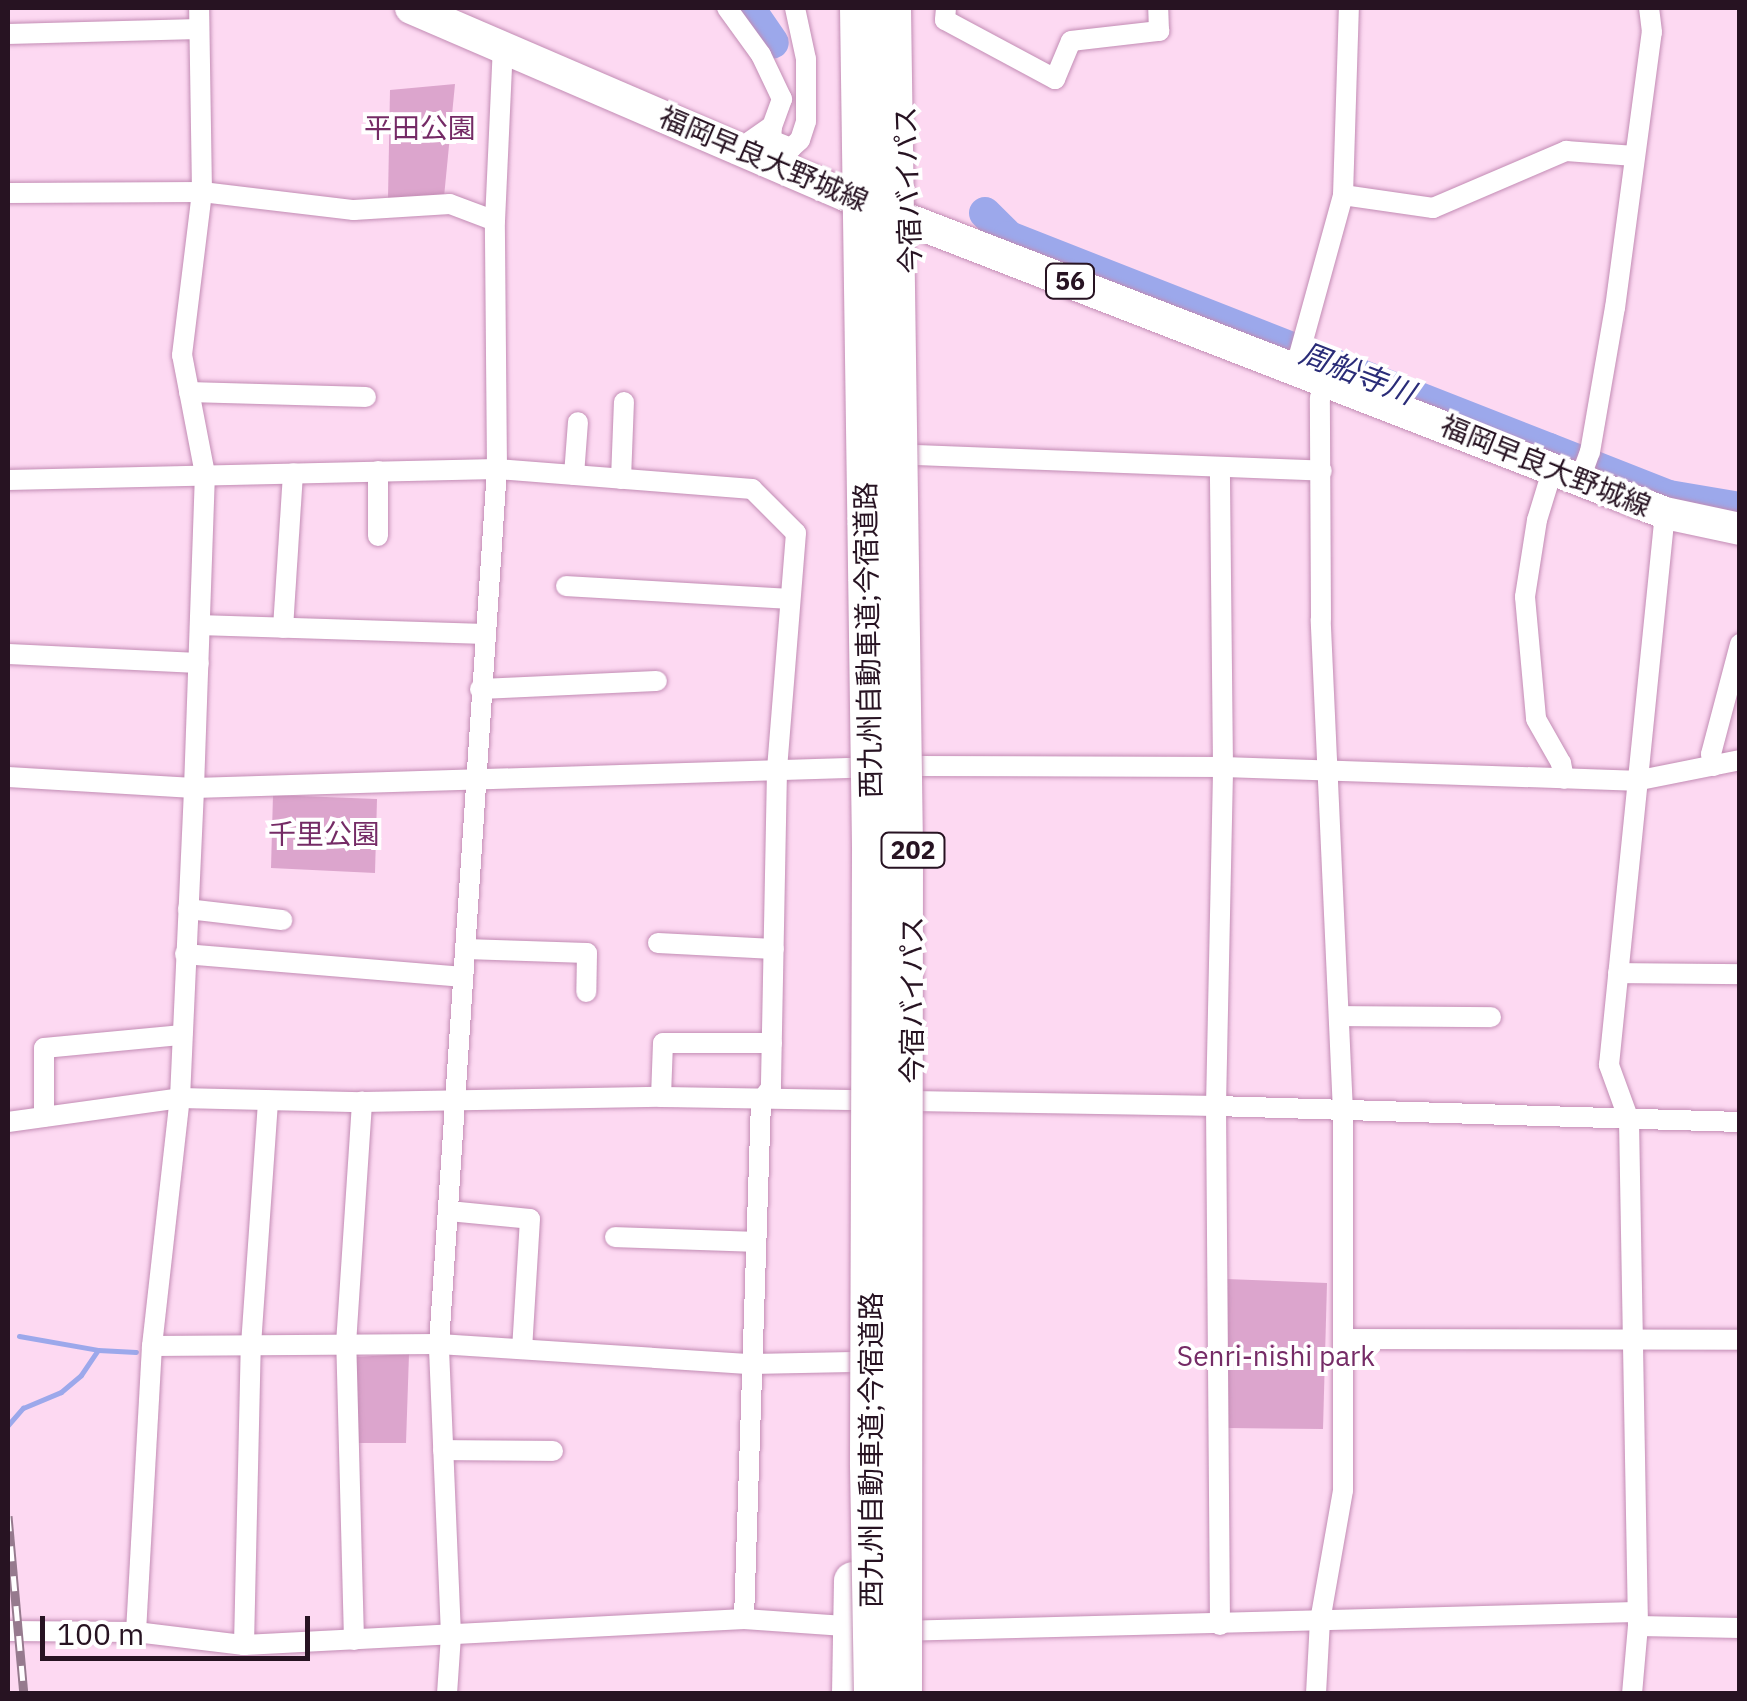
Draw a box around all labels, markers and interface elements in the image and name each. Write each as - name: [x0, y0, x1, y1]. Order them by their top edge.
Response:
- street label: 福岡早良大野城線: [654, 100, 874, 218]
- street label: 今宿バイパス: [888, 105, 928, 275]
- park label: 平田公園: [364, 111, 476, 145]
- road number: 56: [1045, 261, 1095, 301]
- water label: 周船寺川: [1295, 335, 1419, 411]
- street label: 福岡早良大野城線: [1436, 408, 1656, 524]
- street label: 西九州自動車道;今宿道路: [848, 482, 888, 798]
- park label: 千里公園: [268, 817, 380, 851]
- road number: 202: [880, 830, 946, 870]
- street label: 今宿バイパス: [895, 916, 929, 1084]
- street label: 西九州自動車道;今宿道路: [854, 1292, 888, 1608]
- park label: Senri-nishi park: [1177, 1339, 1375, 1373]
- scale bar: [45, 1596, 315, 1658]
- text: 100 m: [57, 1614, 144, 1653]

